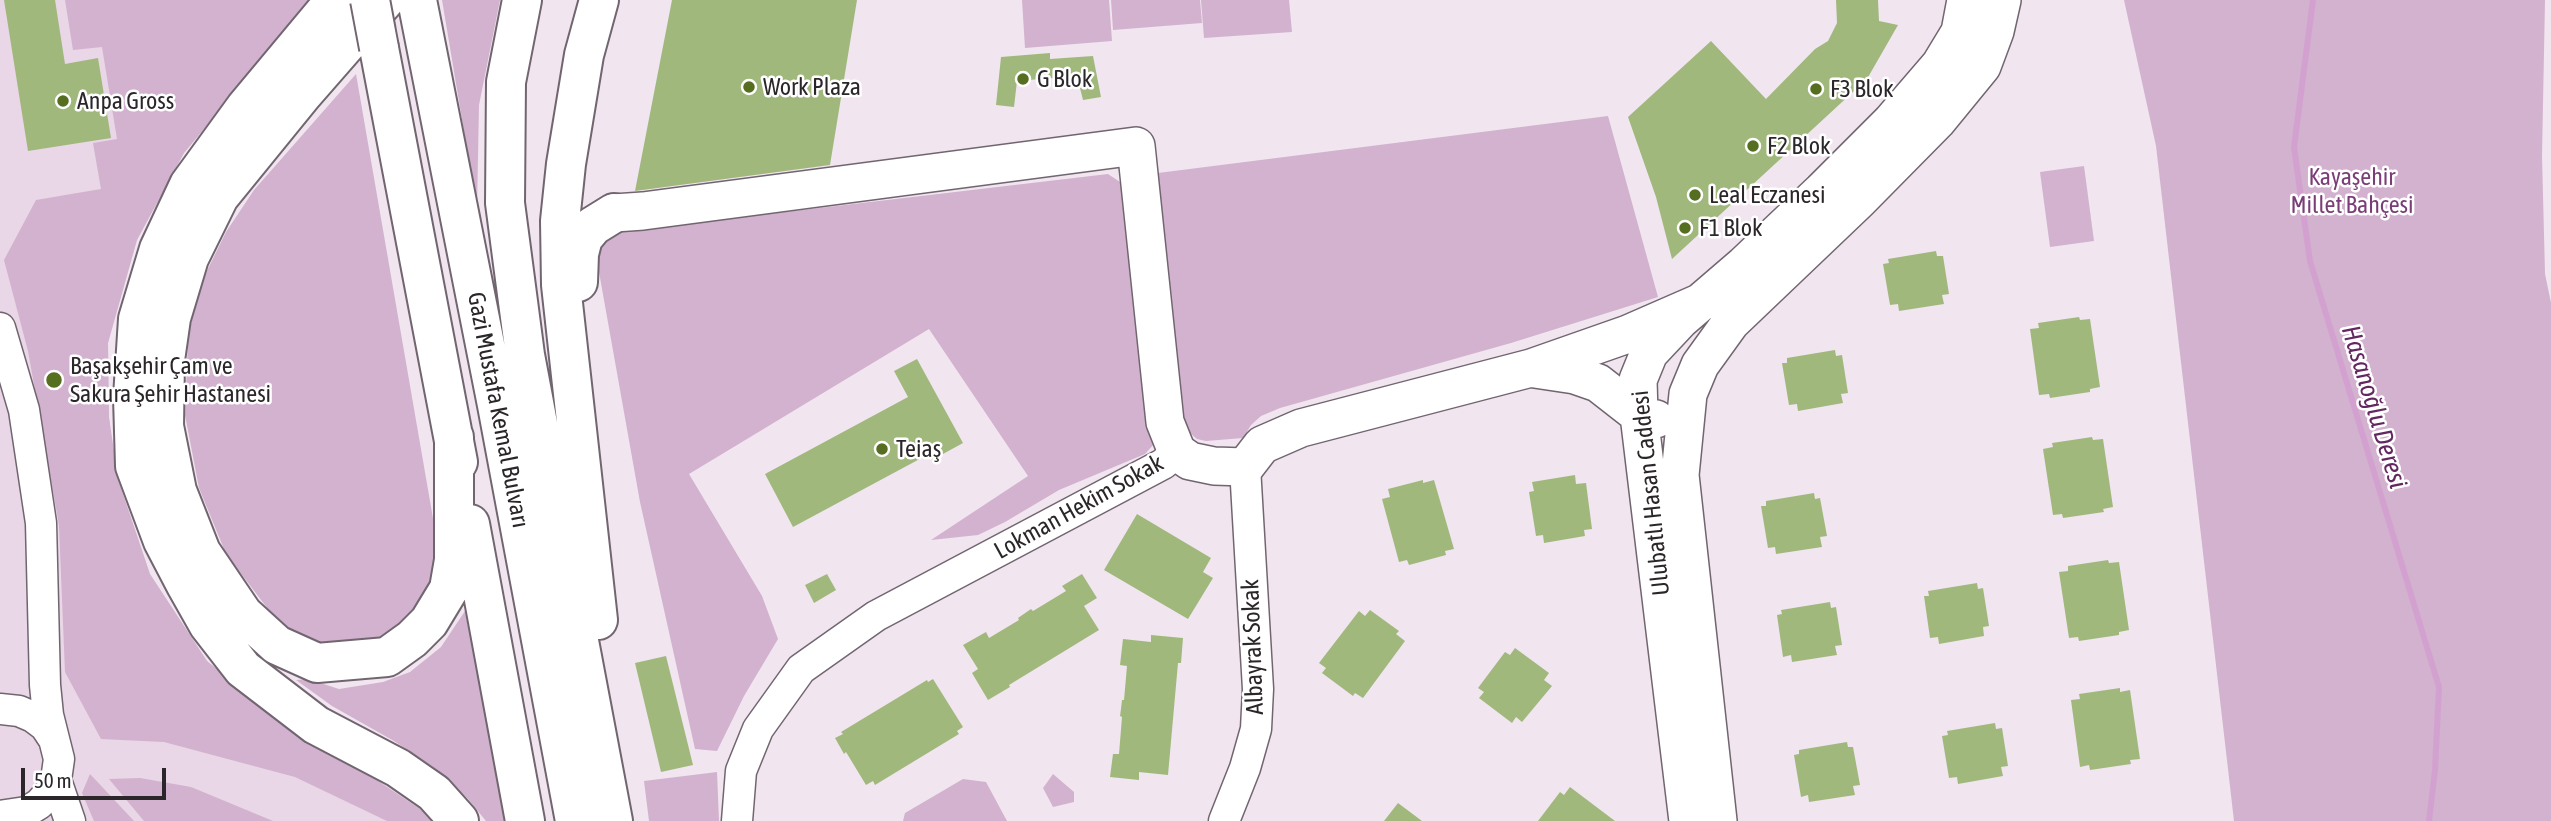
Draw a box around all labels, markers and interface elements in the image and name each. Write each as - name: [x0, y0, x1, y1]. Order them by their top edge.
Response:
- place label: G Blok: [1037, 65, 1092, 93]
- marker: G Blok: [1015, 71, 1031, 87]
- place label: Work Plaza: [763, 73, 861, 101]
- place label: F3 Blok: [1830, 75, 1894, 103]
- marker: Work Plaza: [741, 79, 757, 95]
- marker: F3 Blok: [1808, 81, 1824, 97]
- place label: Anpa Gross: [77, 87, 174, 115]
- marker: Anpa Gross: [55, 93, 71, 109]
- place label: F2 Blok: [1767, 132, 1831, 160]
- marker: F2 Blok: [1745, 138, 1761, 154]
- park label: Kayaşehir Millet Bahçesi: [2290, 163, 2414, 219]
- place label: Leal Eczanesi: [1709, 181, 1825, 209]
- marker: Leal Eczanesi: [1687, 187, 1703, 203]
- place label: F1 Blok: [1699, 214, 1763, 242]
- marker: F1 Blok: [1677, 220, 1693, 236]
- street label: Gazi Mustafa Kemal Bulvarı: [461, 290, 535, 530]
- water label: Hasanoğlu Deresi: [2334, 322, 2414, 492]
- place label: Başakşehir Çam ve Sakura Şehir Hastanesi: [70, 352, 271, 408]
- marker: Başakşehir Çam ve Sakura Şehir Hastanesi: [44, 370, 64, 390]
- street label: Ulubatlı Hasan Caddesi: [1626, 389, 1676, 597]
- place label: Teiaş: [896, 435, 941, 463]
- marker: Teiaş: [874, 441, 890, 457]
- street label: Lokman Hekim Sokak: [989, 449, 1169, 565]
- street label: Albayrak Sokak: [1236, 579, 1270, 715]
- scale bar: [24, 754, 170, 798]
- text: 50 m: [34, 768, 72, 792]

